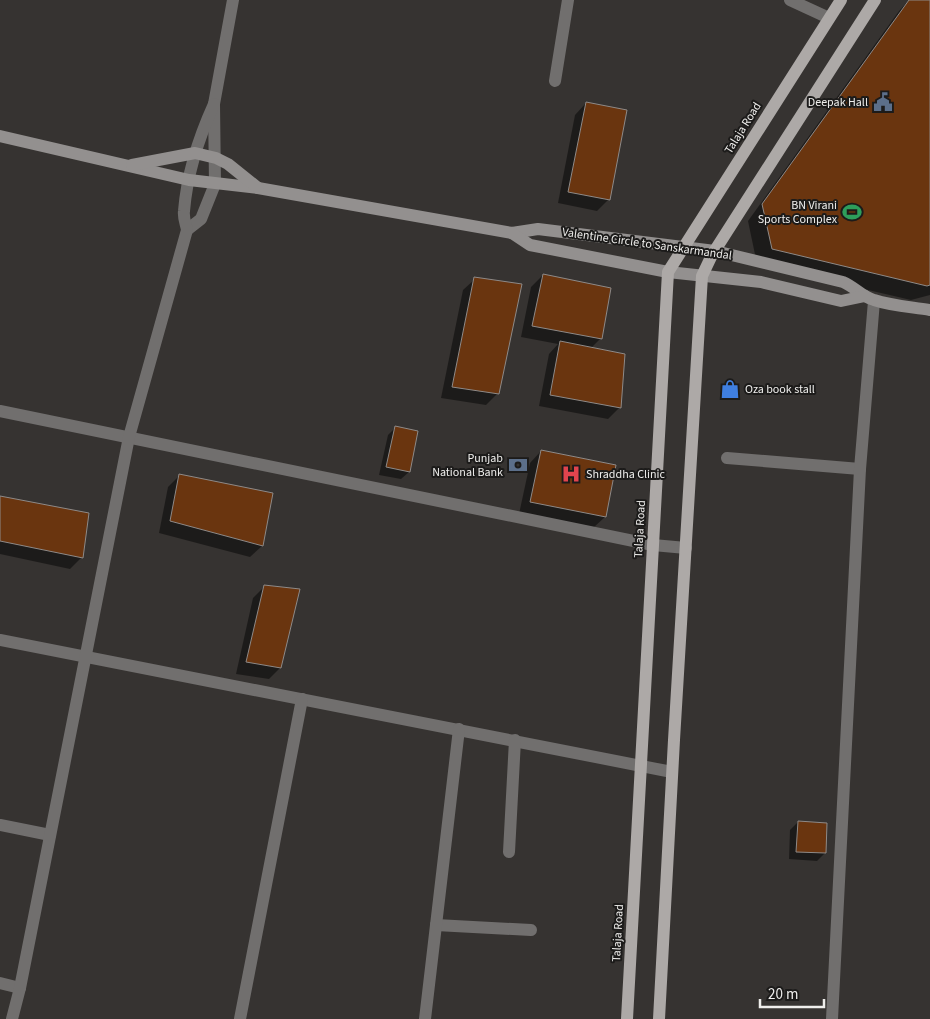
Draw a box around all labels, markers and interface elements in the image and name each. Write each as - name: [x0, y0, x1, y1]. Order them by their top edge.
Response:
- public building icon: Deepak Hall: [872, 91, 894, 113]
- place label: Deepak Hall: [808, 94, 868, 111]
- street label: Talaja Road: [720, 99, 766, 157]
- place label: BN Virani Sports Complex: [758, 197, 838, 228]
- sports icon: BN Virani Sports Complex: [841, 201, 863, 223]
- street label: Valentine Circle to Sanskarmandal: [561, 224, 733, 264]
- shop icon: Oza book stall: [719, 378, 741, 400]
- place label: Oza book stall: [745, 381, 815, 398]
- place label: Punjab National Bank: [432, 450, 503, 481]
- bank icon: Punjab National Bank: [507, 454, 529, 476]
- hospital icon: Shraddha Clinic: [560, 463, 582, 485]
- place label: Shraddha Clinic: [586, 466, 666, 483]
- street label: Talaja Road: [630, 500, 650, 558]
- street label: Talaja Road: [608, 904, 628, 962]
- scale bar: [760, 976, 824, 1008]
- text: 20 m: [768, 984, 798, 1005]

